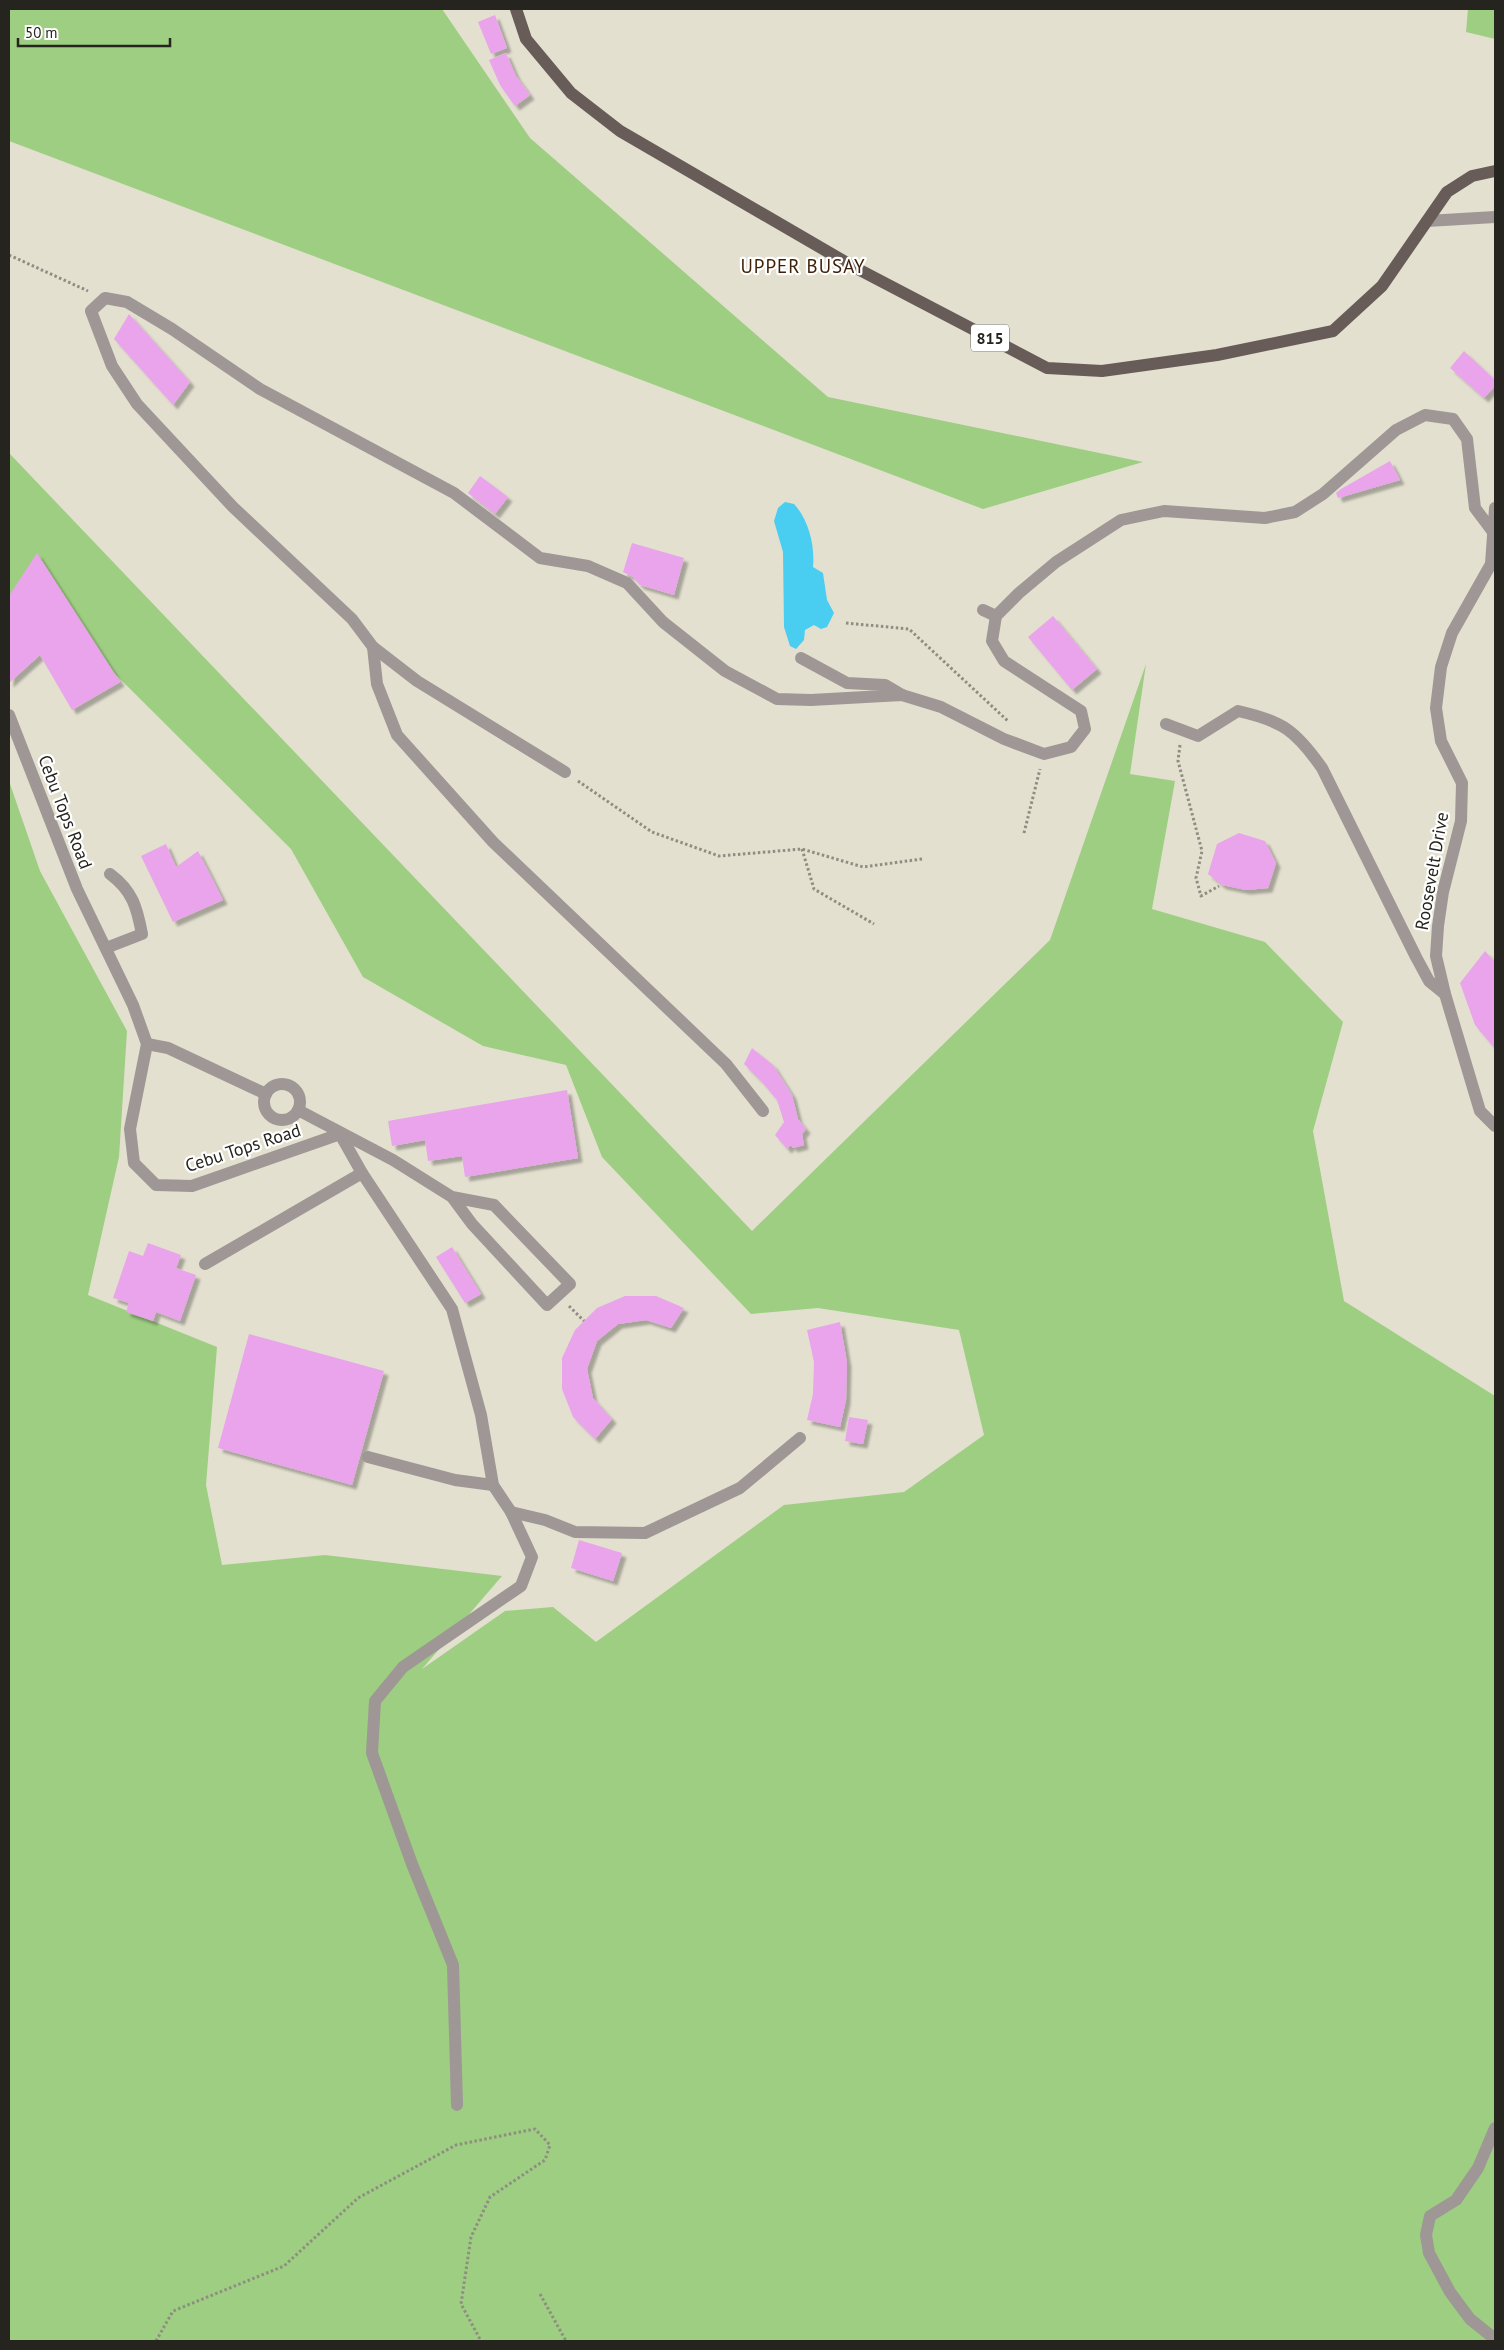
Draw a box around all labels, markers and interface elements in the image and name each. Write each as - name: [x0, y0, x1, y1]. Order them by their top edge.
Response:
- scale bar: [18, 15, 170, 47]
- text: 50 m: [25, 23, 58, 42]
- district label: UPPER BUSAY: [740, 254, 866, 278]
- road number: 815: [971, 324, 1009, 352]
- street label: Cebu Tops Road: [33, 752, 98, 872]
- street label: Roosevelt Drive: [1410, 810, 1453, 932]
- street label: Cebu Tops Road: [182, 1118, 303, 1177]

